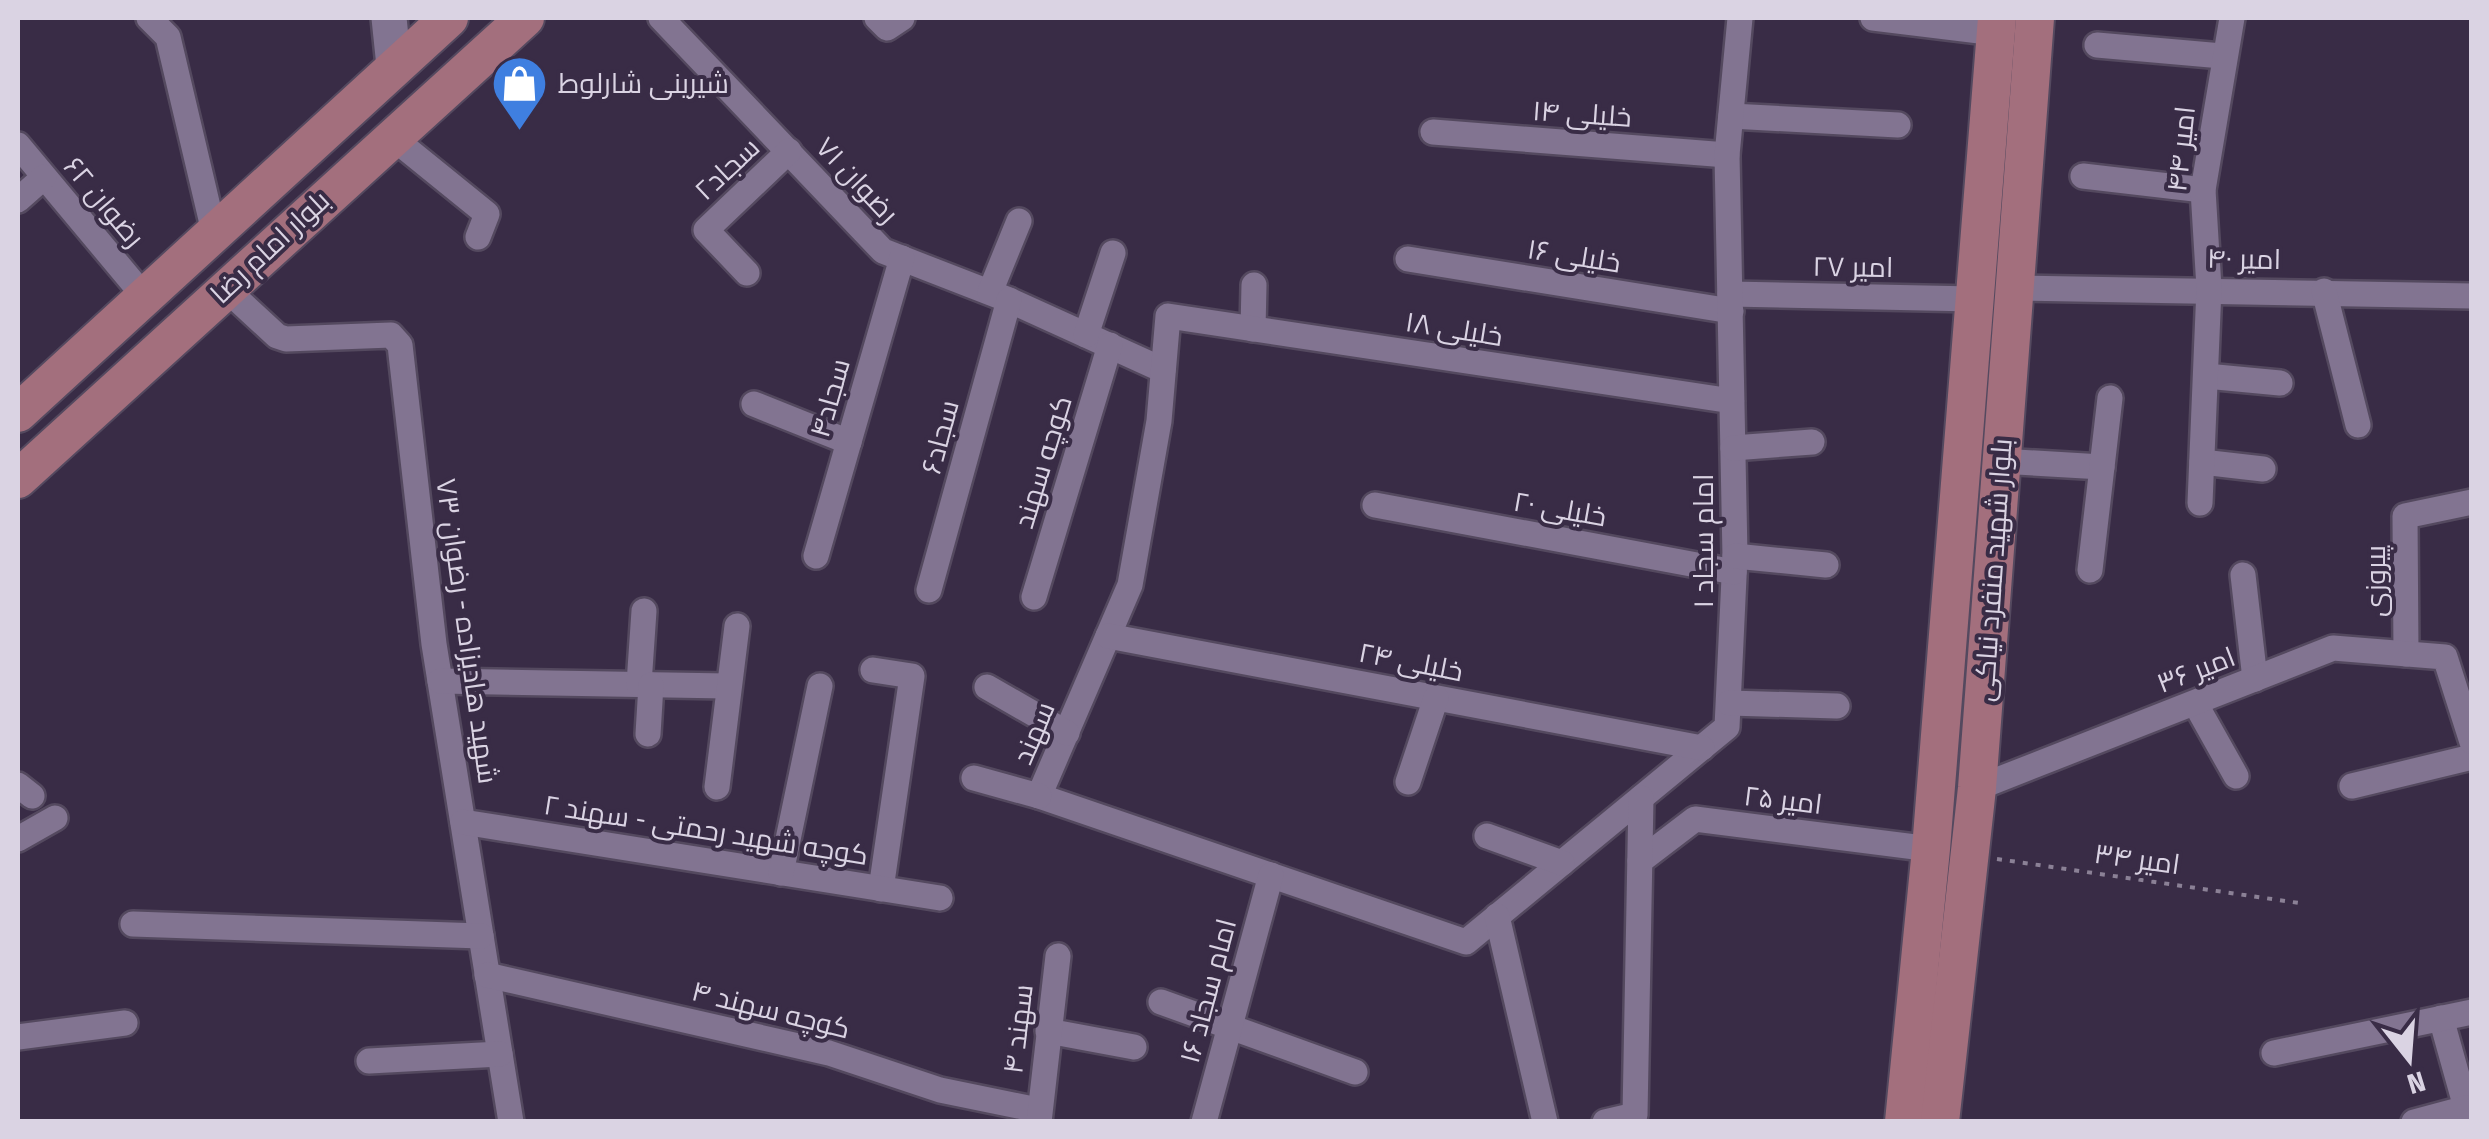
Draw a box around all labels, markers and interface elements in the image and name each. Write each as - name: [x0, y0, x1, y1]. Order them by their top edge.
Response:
- shop icon: شیرینی شارلوط: [489, 53, 549, 132]
- place label: شیرینی شارلوط: [558, 67, 729, 100]
- street label: خلیلی ۱۴: [1531, 94, 1633, 134]
- street label: امیر ۴۴: [2160, 105, 2202, 193]
- street label: رضوان ۷۱: [809, 130, 905, 230]
- street label: سجاد۲: [688, 131, 766, 207]
- street label: رضوان ۶۲: [57, 150, 151, 254]
- street label: بلوار امام رضا: [204, 184, 338, 312]
- street label: خلیلی ۱۶: [1525, 232, 1623, 280]
- street label: امیر ۴۰: [2207, 242, 2281, 276]
- street label: امیر ۲۷: [1812, 250, 1894, 284]
- street label: خلیلی ۱۸: [1403, 305, 1505, 353]
- street label: سجاد۴: [803, 355, 857, 441]
- street label: كوچه سهند: [1007, 392, 1081, 533]
- street label: سجاد۶: [914, 396, 966, 478]
- street label: بلوار شهید منفرد نیاکی: [1967, 437, 2019, 703]
- street label: امام سجاد ۱: [1687, 474, 1723, 608]
- street label: شهید هادیزاده - رضوان ۷۳: [429, 476, 505, 786]
- street label: خلیلی ۲۰: [1511, 485, 1609, 533]
- street label: پیروزی: [2359, 545, 2394, 617]
- street label: خلیلی ۲۴: [1356, 636, 1466, 688]
- street label: امیر ۳۶: [2152, 640, 2240, 700]
- street label: سهند: [1006, 697, 1062, 769]
- street label: امیر ۲۵: [1742, 779, 1824, 821]
- street label: کوچه شهید رحمتی - سهند ۲: [541, 788, 871, 874]
- street label: امیر ۳۴: [2092, 837, 2182, 881]
- street label: امام سجاد ۱۶: [1173, 915, 1246, 1068]
- street label: کوچه سهند ۴: [688, 974, 854, 1048]
- street label: سهند ۴: [996, 982, 1040, 1076]
- north arrow: [2359, 1009, 2459, 1109]
- text: N: [2403, 1064, 2429, 1101]

